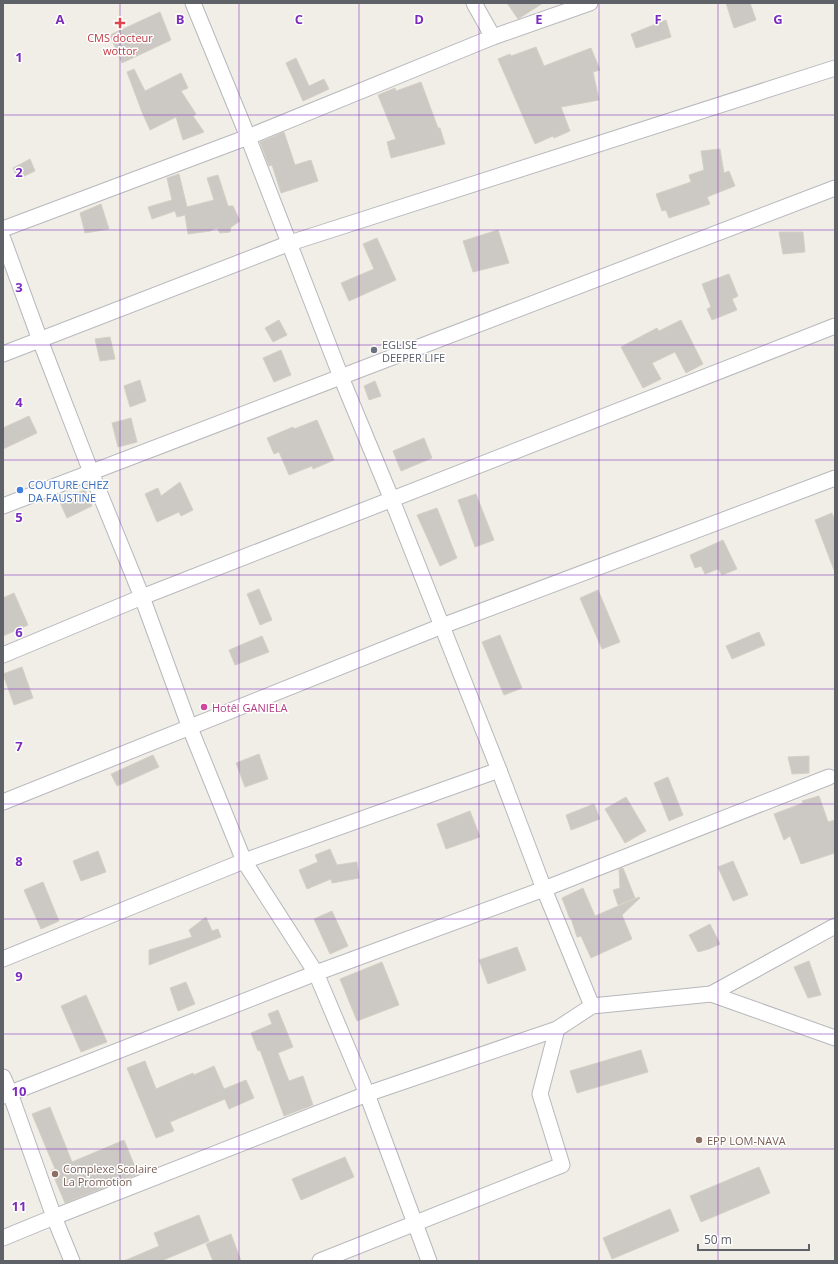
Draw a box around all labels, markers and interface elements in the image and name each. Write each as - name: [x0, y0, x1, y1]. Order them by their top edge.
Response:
- text: A: [56, 10, 65, 28]
- text: B: [176, 10, 185, 28]
- text: C: [295, 10, 303, 28]
- text: D: [414, 10, 424, 28]
- text: E: [535, 10, 543, 28]
- text: F: [654, 10, 662, 28]
- text: G: [773, 10, 783, 28]
- marker: CMS docteur wottor: [114, 17, 126, 29]
- place label: CMS docteur wottor: [87, 30, 153, 58]
- text: 1: [15, 48, 23, 66]
- text: 2: [15, 163, 23, 181]
- text: 3: [15, 278, 23, 296]
- place label: EGLISE DEEPER LIFE: [382, 337, 445, 365]
- marker: EGLISE DEEPER LIFE: [369, 345, 379, 355]
- text: 4: [15, 393, 23, 411]
- place label: COUTURE CHEZ DA FAUSTINE: [28, 477, 109, 505]
- marker: COUTURE CHEZ DA FAUSTINE: [15, 485, 25, 495]
- text: 5: [15, 508, 23, 526]
- text: 6: [15, 623, 23, 641]
- place label: Hotêl GANIELA: [212, 700, 288, 715]
- marker: Hotêl GANIELA: [199, 702, 209, 712]
- text: 7: [15, 737, 23, 755]
- text: 8: [15, 852, 23, 870]
- text: 9: [15, 967, 23, 985]
- text: 10: [12, 1082, 26, 1100]
- place label: EPP LOM-NAVA: [707, 1133, 786, 1148]
- marker: EPP LOM-NAVA: [694, 1135, 704, 1145]
- place label: Complexe Scolaire La Promotion: [63, 1161, 157, 1189]
- marker: Complexe Scolaire La Promotion: [50, 1169, 60, 1179]
- text: 11: [12, 1197, 26, 1215]
- scale bar: [698, 1226, 809, 1252]
- text: 50 m: [704, 1231, 732, 1248]

